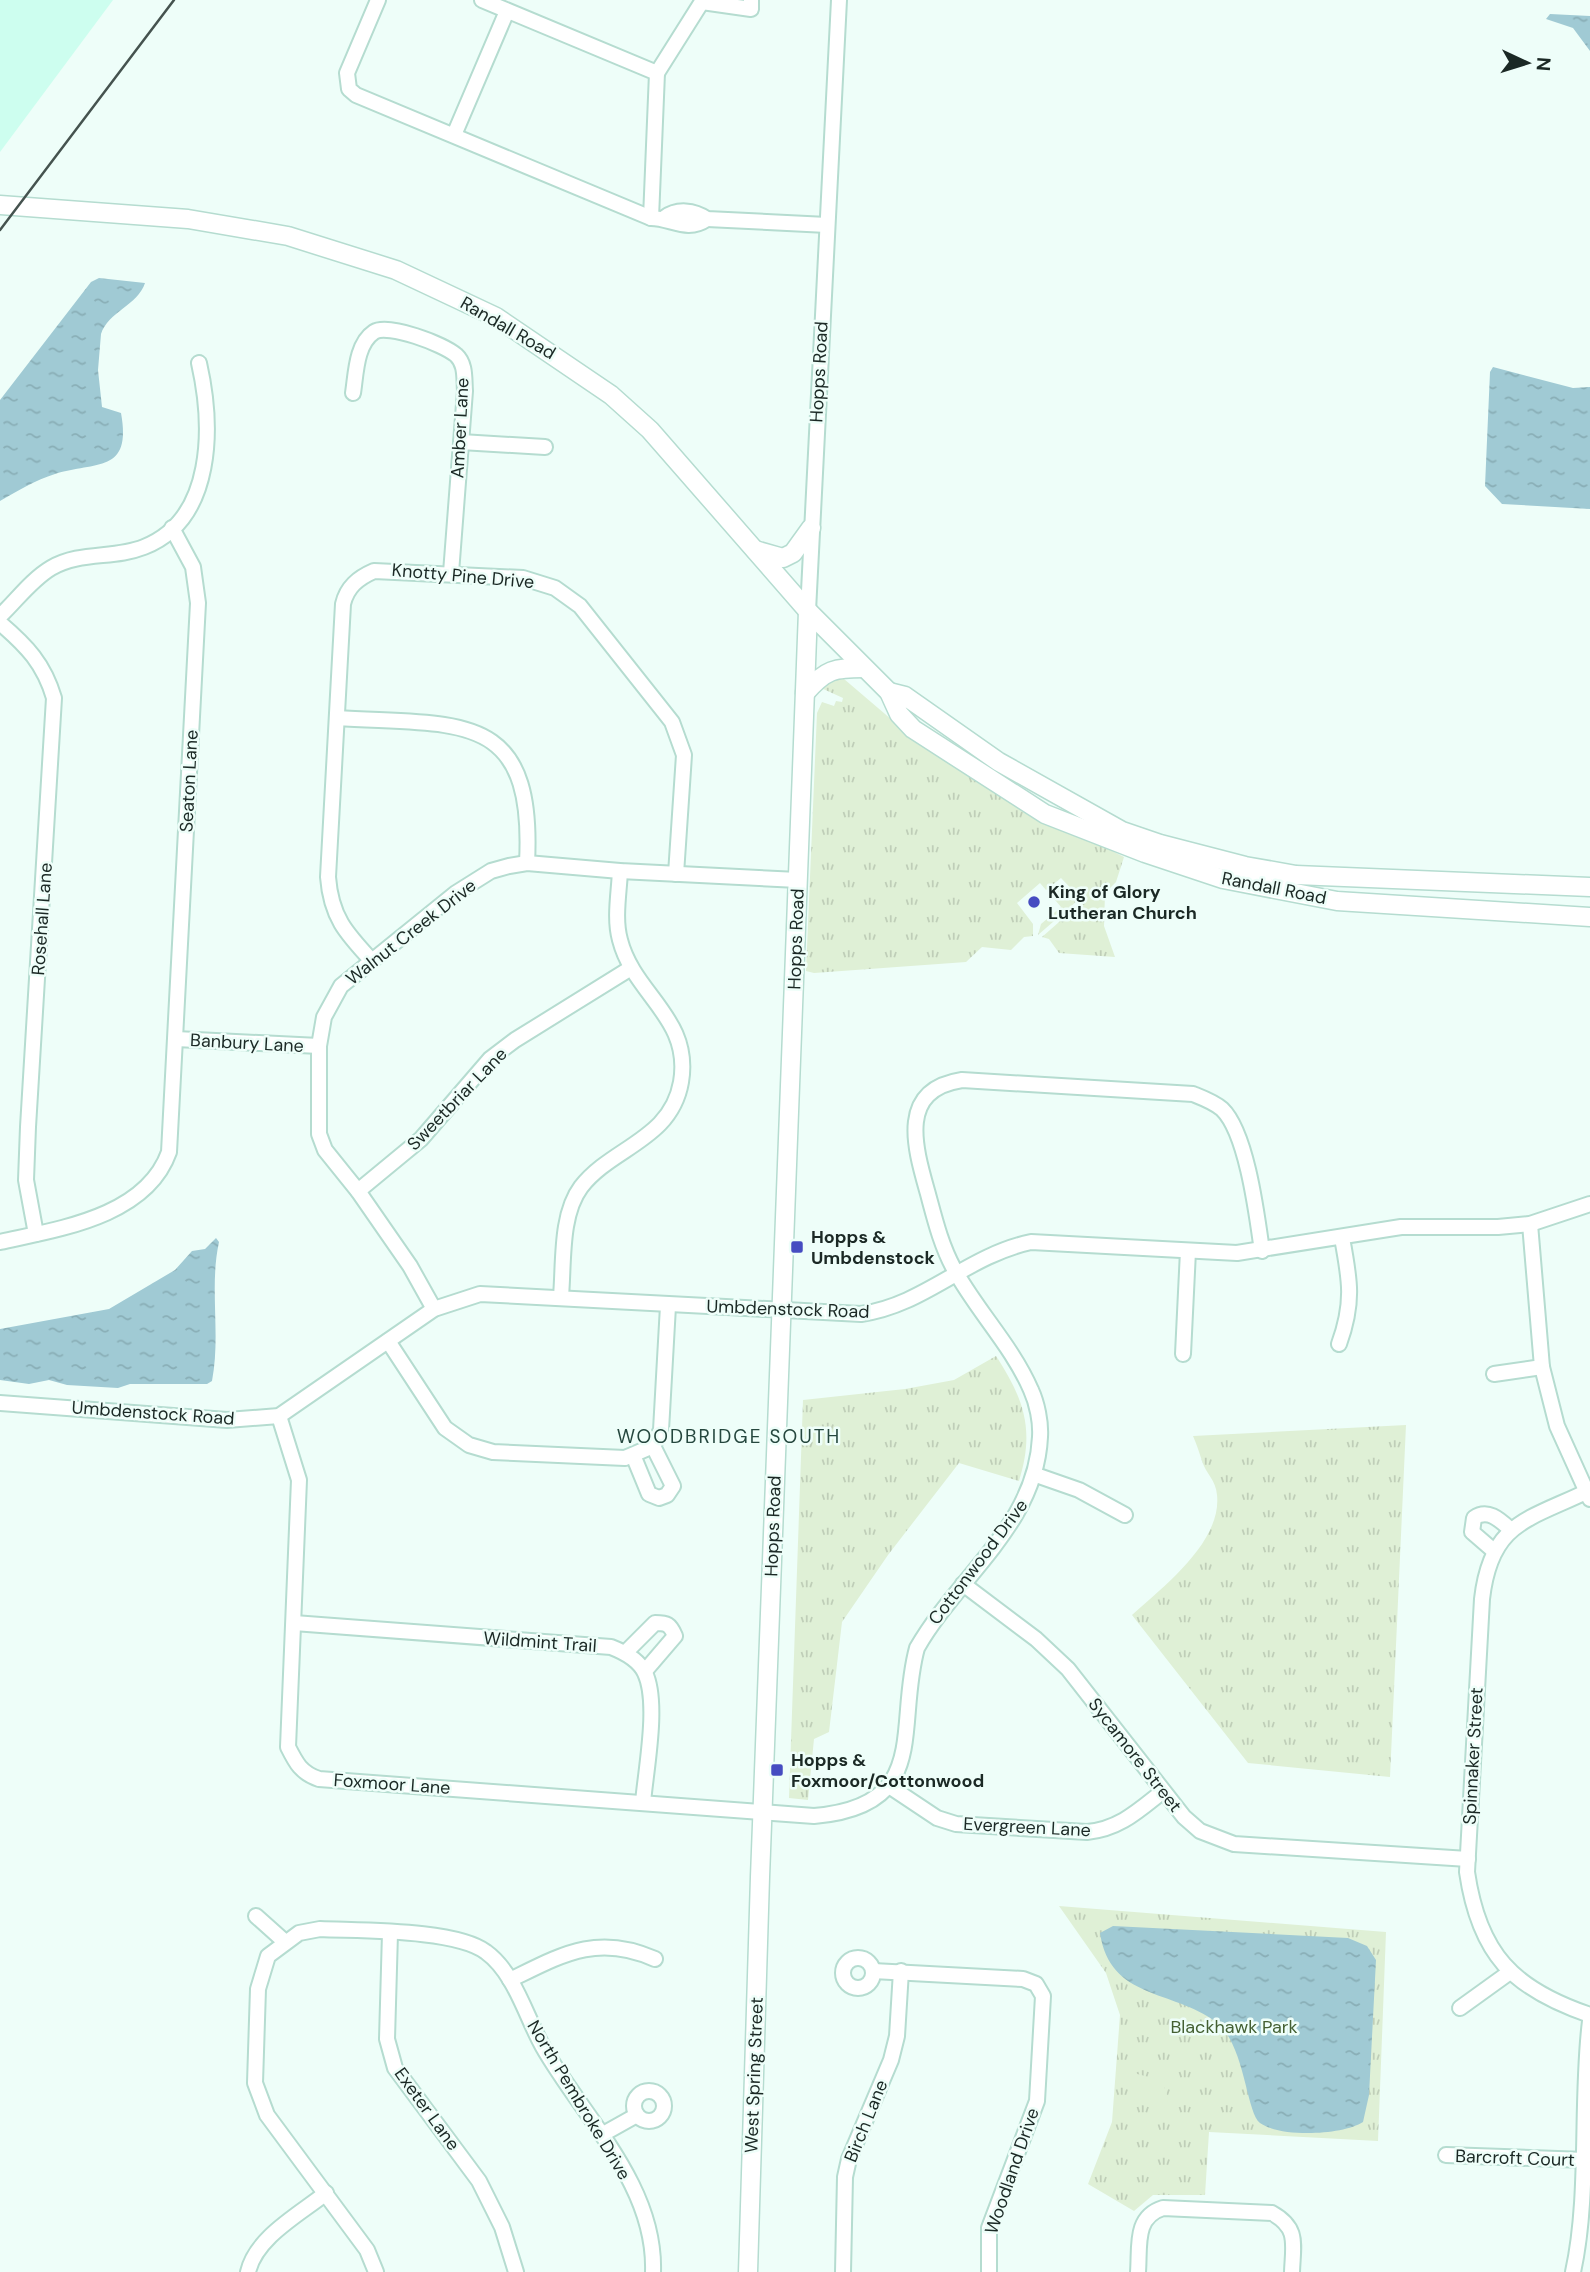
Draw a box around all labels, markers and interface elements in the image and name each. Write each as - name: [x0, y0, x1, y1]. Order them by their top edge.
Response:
- north arrow: [1492, 28, 1562, 98]
- text: N: [1531, 56, 1556, 72]
- street label: Randall Road: [456, 291, 560, 365]
- street label: Hopps Road: [804, 321, 834, 423]
- street label: Amber Lane: [445, 377, 475, 479]
- street label: Knotty Pine Drive: [391, 558, 535, 594]
- street label: Seaton Lane: [174, 729, 204, 833]
- street label: Rosehall Lane: [26, 862, 58, 976]
- street label: Randall Road: [1219, 866, 1329, 910]
- street label: Walnut Creek Drive: [341, 874, 481, 990]
- place label: King of Glory Lutheran Church: [1048, 880, 1197, 925]
- street label: Hopps Road: [782, 888, 810, 990]
- marker: King of Glory Lutheran Church: [1026, 894, 1042, 910]
- street label: Banbury Lane: [190, 1028, 304, 1058]
- street label: Sweetbriar Lane: [402, 1042, 512, 1156]
- place label: Hopps & Umbdenstock: [811, 1225, 936, 1270]
- marker: Hopps & Umbdenstock: [789, 1239, 805, 1255]
- street label: Umbdenstock Road: [706, 1294, 870, 1324]
- street label: Umbdenstock Road: [71, 1395, 235, 1431]
- district label: WOODBRIDGE SOUTH: [617, 1424, 841, 1449]
- street label: Hopps Road: [759, 1475, 787, 1577]
- street label: Cottonwood Drive: [923, 1494, 1033, 1630]
- street label: Wildmint Trail: [483, 1626, 597, 1658]
- street label: Spinnaker Street: [1457, 1687, 1489, 1825]
- street label: Sycamore Street: [1083, 1693, 1187, 1817]
- place label: Hopps & Foxmoor/Cottonwood: [791, 1748, 984, 1793]
- marker: Hopps & Foxmoor/Cottonwood: [769, 1762, 785, 1778]
- street label: Foxmoor Lane: [333, 1768, 451, 1800]
- street label: Evergreen Lane: [963, 1812, 1091, 1842]
- street label: West Spring Street: [739, 1997, 769, 2153]
- park label: Blackhawk Park: [1170, 2015, 1298, 2039]
- street label: North Pembroke Drive: [522, 2016, 636, 2184]
- street label: Exeter Lane: [389, 2063, 465, 2155]
- street label: Birch Lane: [839, 2076, 893, 2166]
- street label: Woodland Drive: [979, 2105, 1045, 2237]
- street label: Barcroft Court: [1455, 2144, 1575, 2172]

